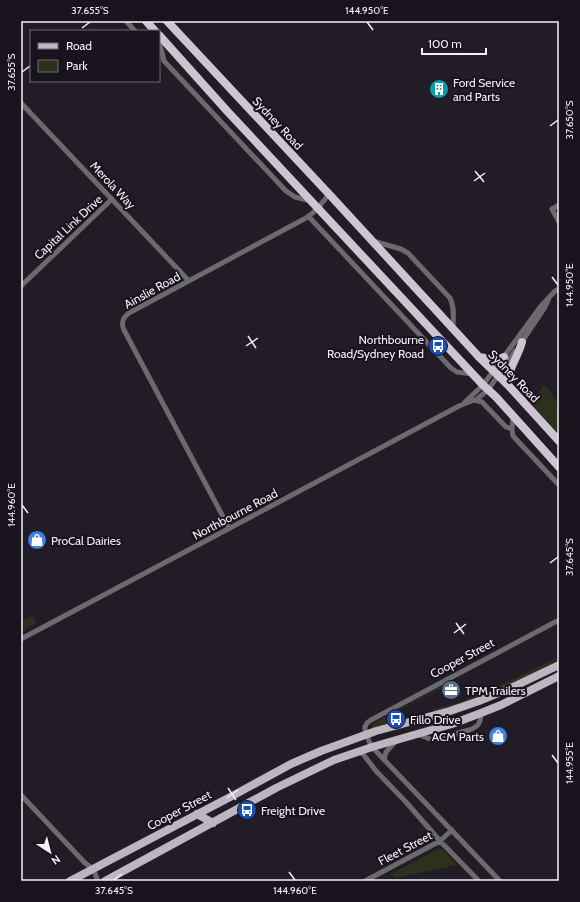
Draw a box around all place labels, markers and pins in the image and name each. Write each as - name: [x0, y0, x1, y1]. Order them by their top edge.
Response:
- place label: Ford Service and Parts: [453, 75, 515, 104]
- building icon: Ford Service and Parts: [428, 78, 450, 100]
- place label: Northbourne Road/Sydney Road: [327, 332, 424, 361]
- bus stop icon: Northbourne Road/Sydney Road: [427, 335, 449, 357]
- shop icon: ProCal Dairies: [26, 529, 48, 551]
- place label: ProCal Dairies: [51, 533, 121, 548]
- office icon: TPM Trailers: [440, 679, 462, 701]
- place label: TPM Trailers: [465, 683, 526, 698]
- bus stop icon: Fillo Drive: [385, 708, 407, 730]
- place label: Fillo Drive: [410, 712, 461, 727]
- shop icon: ACM Parts: [487, 725, 509, 747]
- place label: ACM Parts: [432, 729, 484, 744]
- bus stop icon: Freight Drive: [236, 799, 258, 821]
- place label: Freight Drive: [261, 803, 325, 818]

